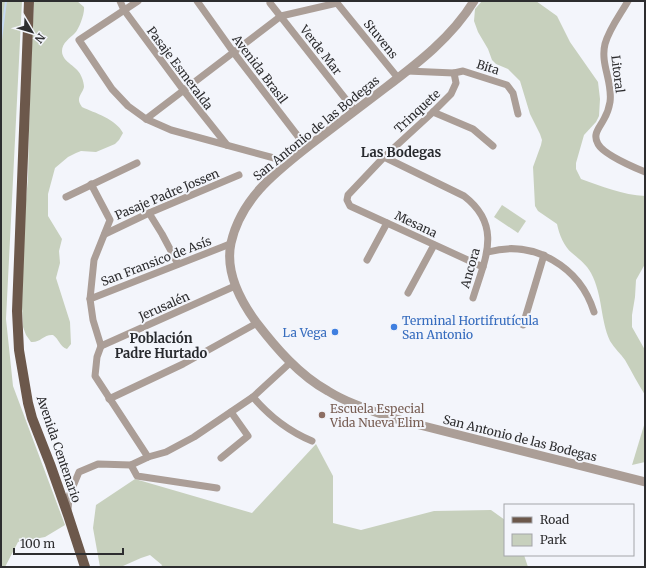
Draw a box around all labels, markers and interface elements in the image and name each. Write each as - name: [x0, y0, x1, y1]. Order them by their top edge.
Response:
- north arrow: [12, 12, 52, 52]
- street label: Stuvens: [361, 16, 401, 62]
- street label: Verde Mar: [296, 21, 345, 78]
- street label: Pasaje Esmeralda: [144, 23, 216, 113]
- text: N: [32, 30, 48, 46]
- street label: Avenida Brasil: [229, 31, 291, 107]
- street label: Litoral: [608, 54, 628, 94]
- street label: Bita: [475, 56, 502, 78]
- street label: San Antonio de las Bodegas: [250, 72, 382, 184]
- street label: Trinquete: [391, 86, 443, 136]
- district label: Las Bodegas: [361, 144, 441, 161]
- street label: Pasaje Padre Jossen: [113, 165, 221, 223]
- street label: Mesana: [392, 208, 440, 241]
- street label: San Fransico de Asís: [99, 233, 213, 289]
- street label: Ancora: [457, 246, 483, 291]
- street label: Jerusalén: [135, 288, 192, 324]
- place label: Terminal Hortifrutícula San Antonio: [402, 313, 539, 342]
- marker: Terminal Hortifrutícula San Antonio: [389, 322, 399, 332]
- place label: La Vega: [283, 325, 328, 340]
- marker: La Vega: [330, 327, 340, 337]
- district label: Población Padre Hurtado: [115, 330, 208, 362]
- street label: Avenida Centenario: [33, 393, 84, 504]
- place label: Escuela Especial Vida Nueva Elim: [329, 401, 425, 430]
- marker: Escuela Especial Vida Nueva Elim: [317, 410, 327, 420]
- street label: San Antonio de las Bodegas: [441, 412, 599, 464]
- legend: [504, 504, 634, 556]
- text: Road: [540, 512, 569, 527]
- scale bar: [14, 530, 123, 556]
- text: Park: [540, 532, 567, 547]
- text: 100 m: [20, 536, 55, 551]

